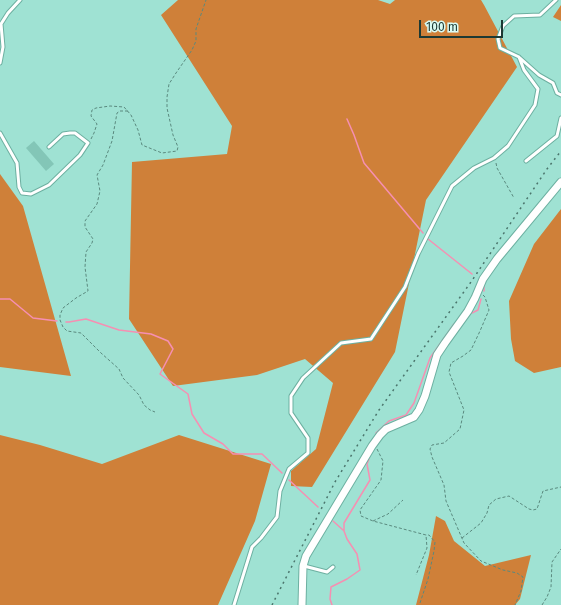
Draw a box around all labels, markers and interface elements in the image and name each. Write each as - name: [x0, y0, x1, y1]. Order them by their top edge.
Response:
- scale bar: [421, 12, 505, 38]
- text: 100 m: [426, 20, 458, 34]

